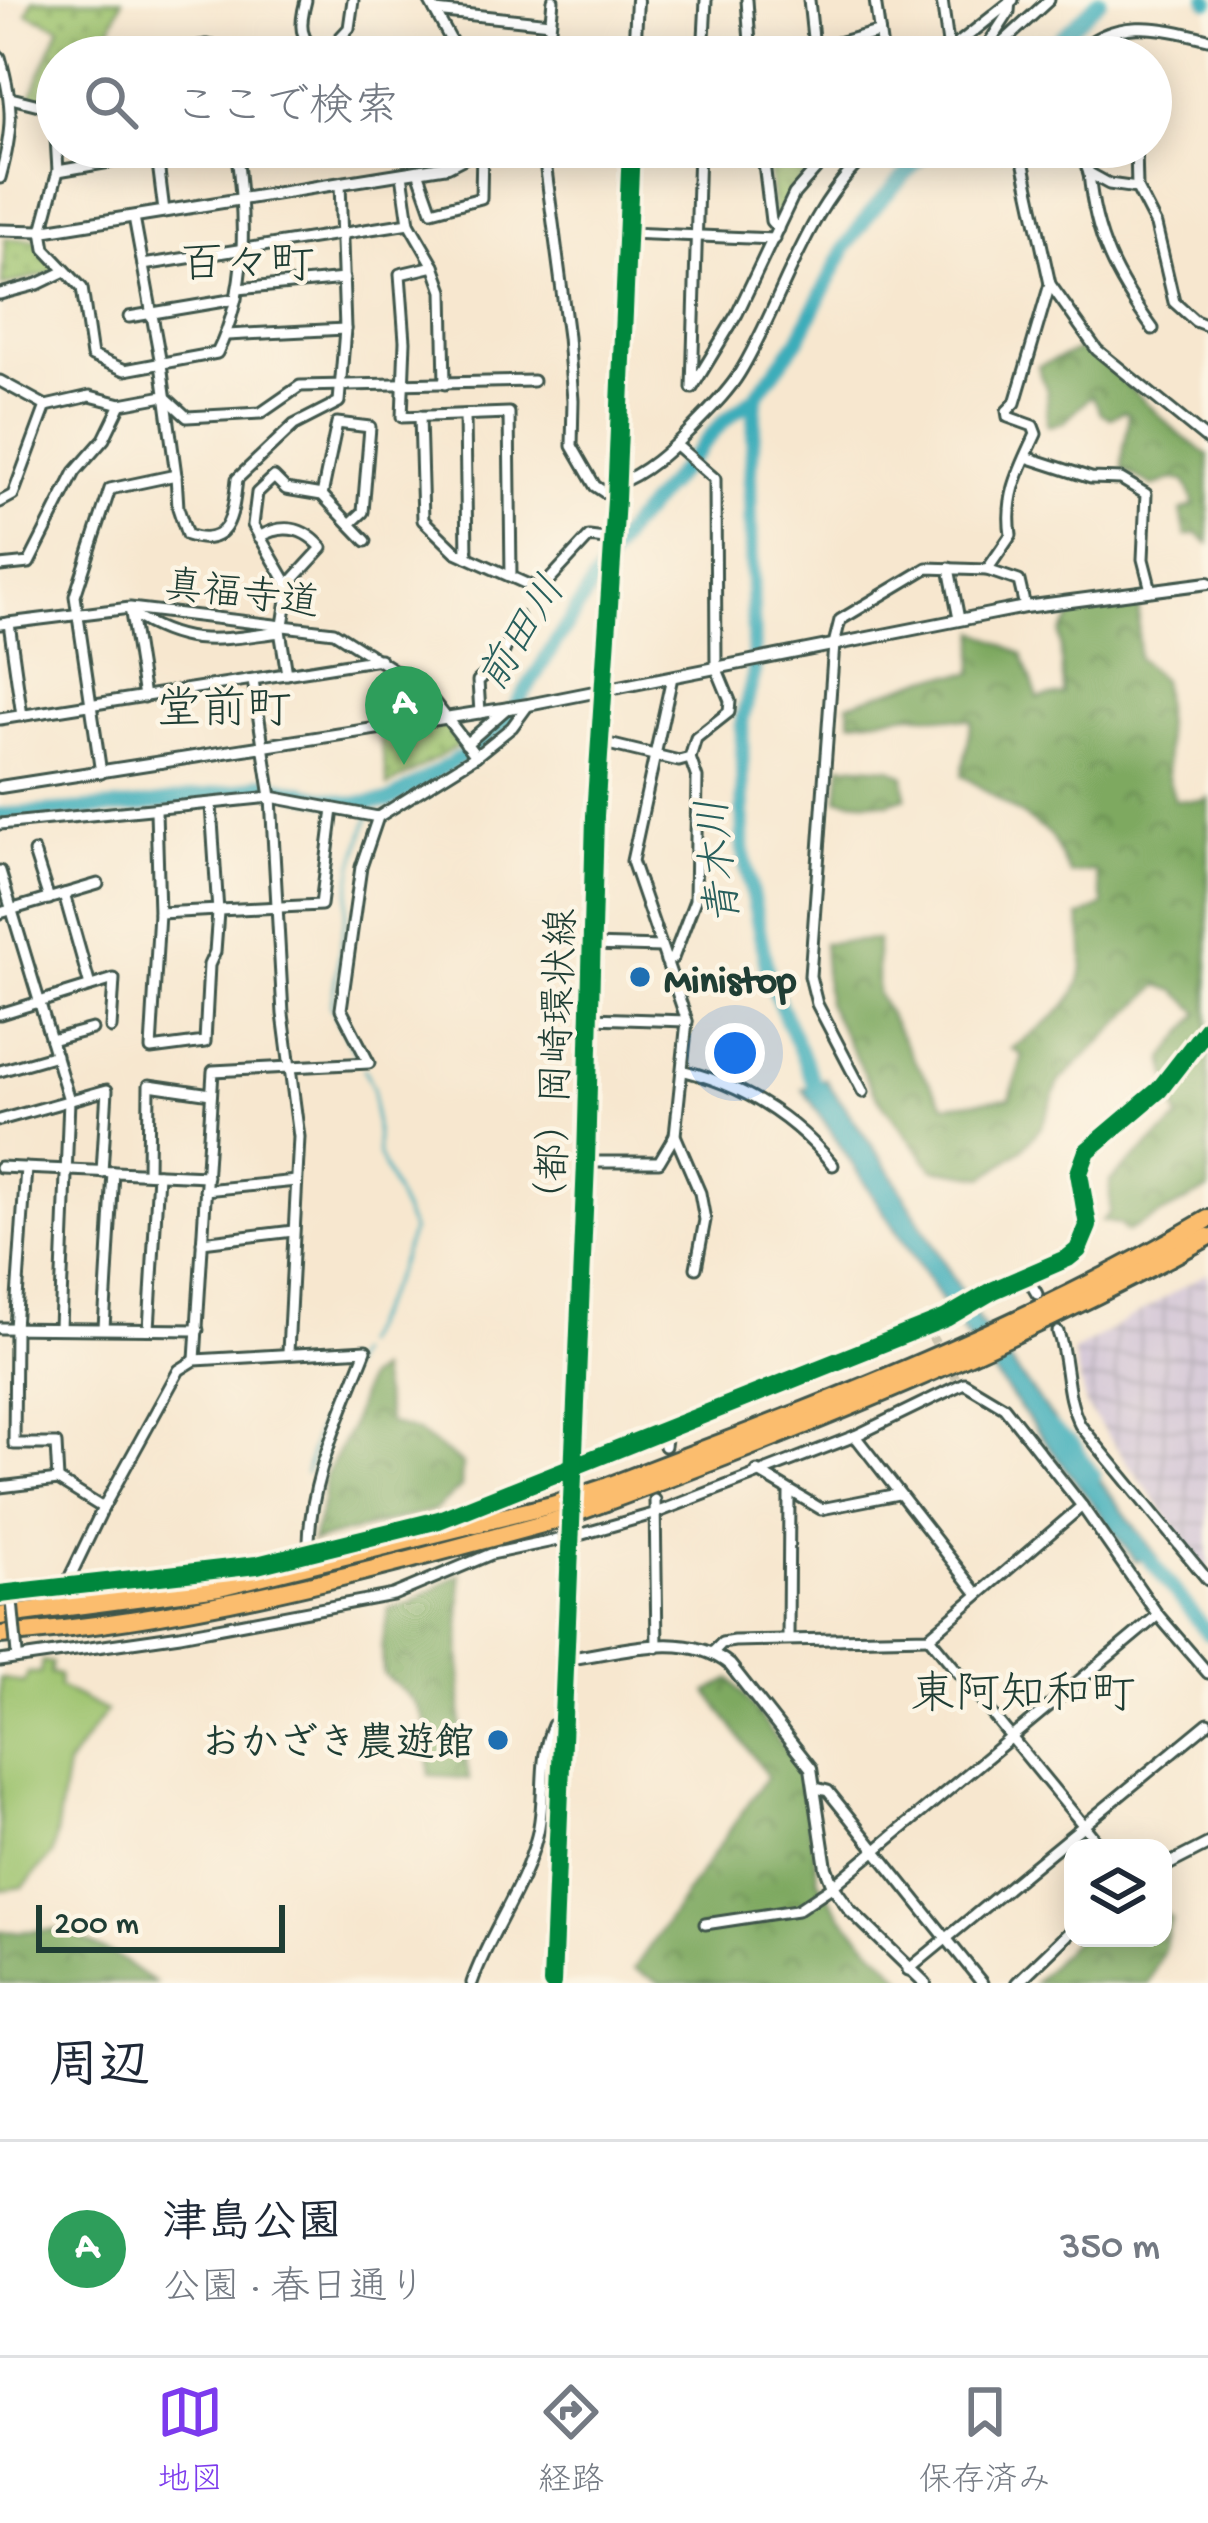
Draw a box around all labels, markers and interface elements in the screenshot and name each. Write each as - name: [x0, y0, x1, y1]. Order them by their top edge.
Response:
- search box: [36, 36, 1172, 168]
- icon: search: [78, 69, 144, 135]
- text: ここで検索: [174, 84, 399, 137]
- district label: 百々町: [179, 242, 315, 295]
- street label: 真福寺道: [161, 564, 322, 630]
- water label: 前田川: [469, 568, 580, 702]
- pin: A: [365, 666, 443, 765]
- district label: 堂前町: [156, 685, 292, 740]
- water label: 青木川: [690, 796, 754, 927]
- street label: （都）岡崎環状線: [531, 907, 589, 1221]
- place label: Ministop: [664, 961, 797, 1007]
- marker: Ministop: [627, 964, 653, 990]
- your location: [705, 1023, 765, 1083]
- district label: 東阿知和町: [910, 1670, 1136, 1725]
- place label: おかざき農遊館: [201, 1721, 474, 1770]
- marker: おかざき農遊館: [485, 1727, 511, 1753]
- map controls: [1064, 1839, 1172, 1947]
- button: layers: [1064, 1839, 1172, 1947]
- scale bar: [36, 1899, 285, 1952]
- text: 200 m: [54, 1907, 139, 1945]
- text: 周辺: [48, 2041, 150, 2101]
- text: 津島公園: [162, 2200, 342, 2253]
- text: A: [75, 2226, 99, 2272]
- text: 350 m: [1060, 2226, 1160, 2272]
- text: 公園 · 春日通り: [162, 2268, 427, 2314]
- tab: 地図: [157, 2379, 223, 2502]
- tab: 経路: [538, 2379, 604, 2502]
- tab: 保存済み: [919, 2379, 1051, 2502]

